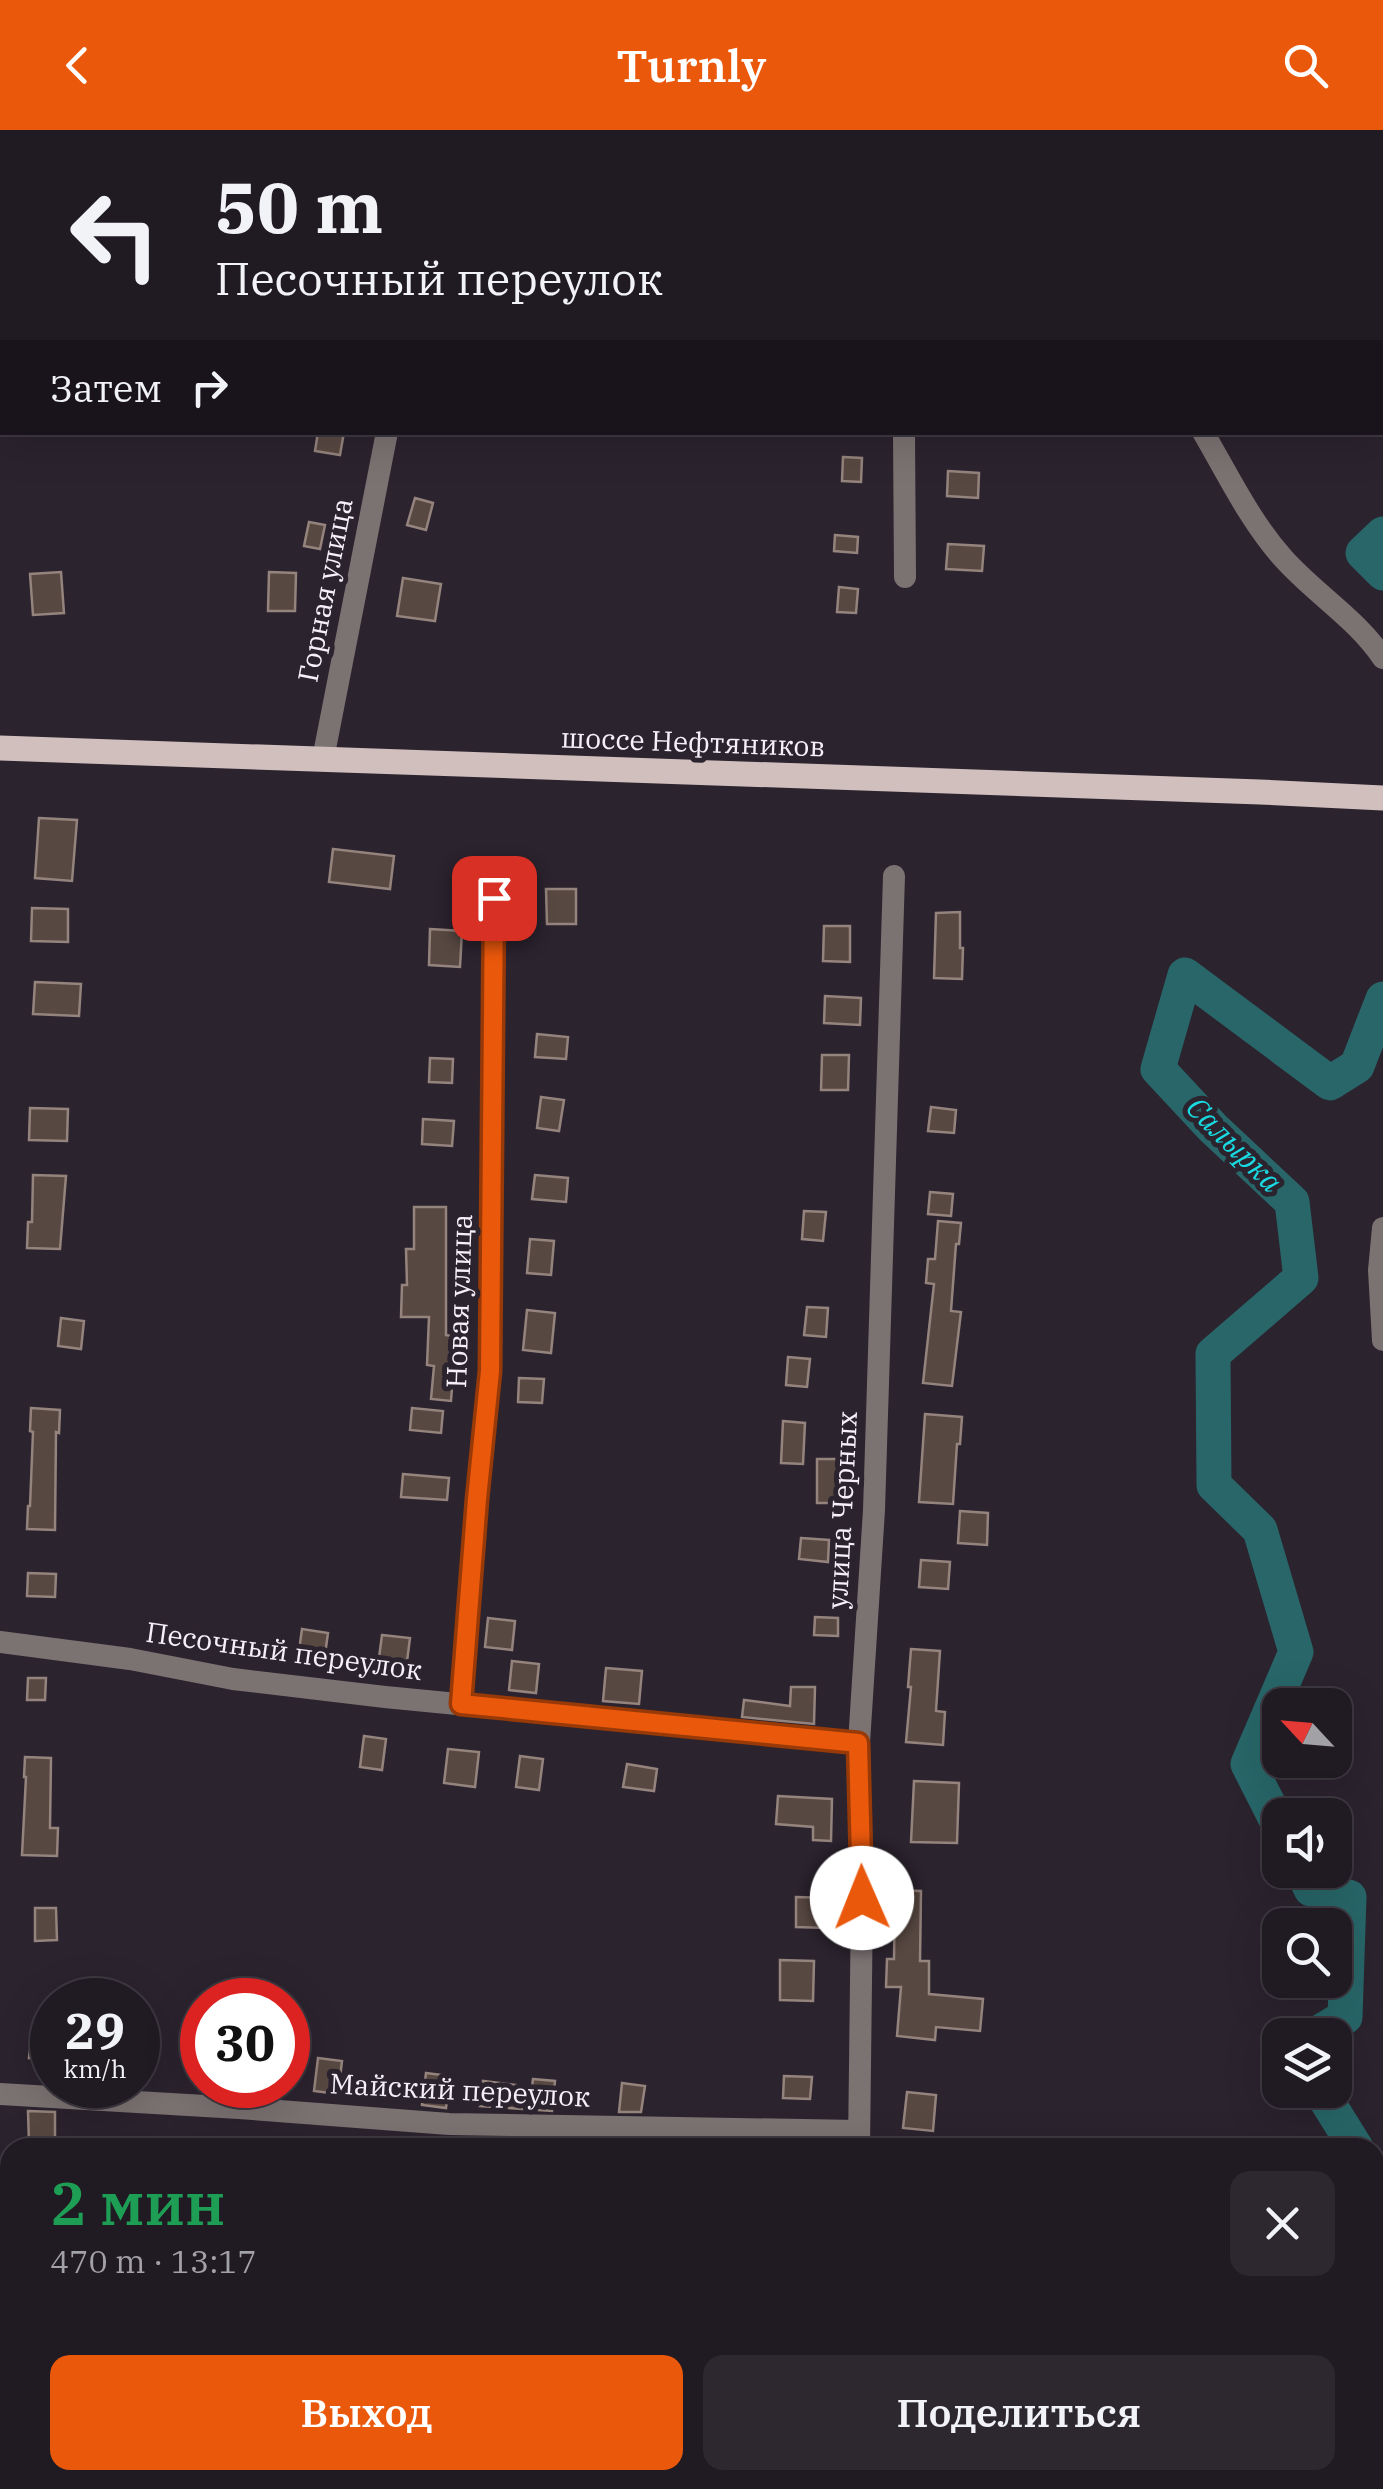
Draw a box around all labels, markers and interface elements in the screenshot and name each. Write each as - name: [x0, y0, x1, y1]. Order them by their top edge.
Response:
- text: Turnly: [617, 36, 766, 94]
- icon: back: [50, 38, 105, 93]
- icon: search: [1278, 38, 1333, 93]
- text: 50 m: [215, 161, 383, 252]
- icon: left: [50, 170, 180, 300]
- text: Песочный переулок: [215, 249, 663, 307]
- icon: right: [182, 360, 237, 415]
- text: Затем: [50, 363, 162, 412]
- street label: Горная улица: [289, 495, 360, 685]
- street label: шоссе Нефтяников: [560, 718, 826, 765]
- pin: [452, 856, 537, 941]
- icon: arrive: [467, 871, 522, 926]
- water label: Салырка: [1179, 1088, 1292, 1201]
- street label: Новая улица: [437, 1213, 480, 1389]
- street label: улица Черных: [818, 1410, 865, 1610]
- street label: Песочный переулок: [144, 1613, 425, 1688]
- north arrow: [1262, 1688, 1352, 1778]
- map controls: [1262, 1688, 1352, 2108]
- button: sound: [1262, 1798, 1352, 1888]
- position arrow: [810, 1846, 914, 1950]
- button: search: [1262, 1908, 1352, 1998]
- speed limit sign: 30: [180, 1978, 310, 2108]
- text: 29: [65, 1998, 125, 2063]
- button: layers: [1262, 2018, 1352, 2108]
- text: km/h: [63, 2052, 127, 2085]
- street label: Майский переулок: [329, 2064, 591, 2115]
- text: 2 мин: [50, 2163, 226, 2242]
- button: close: [1230, 2171, 1335, 2276]
- text: 470 m · 13:17: [50, 2240, 257, 2282]
- button: Выход: [50, 2355, 683, 2470]
- button: Поделиться: [703, 2355, 1335, 2470]

